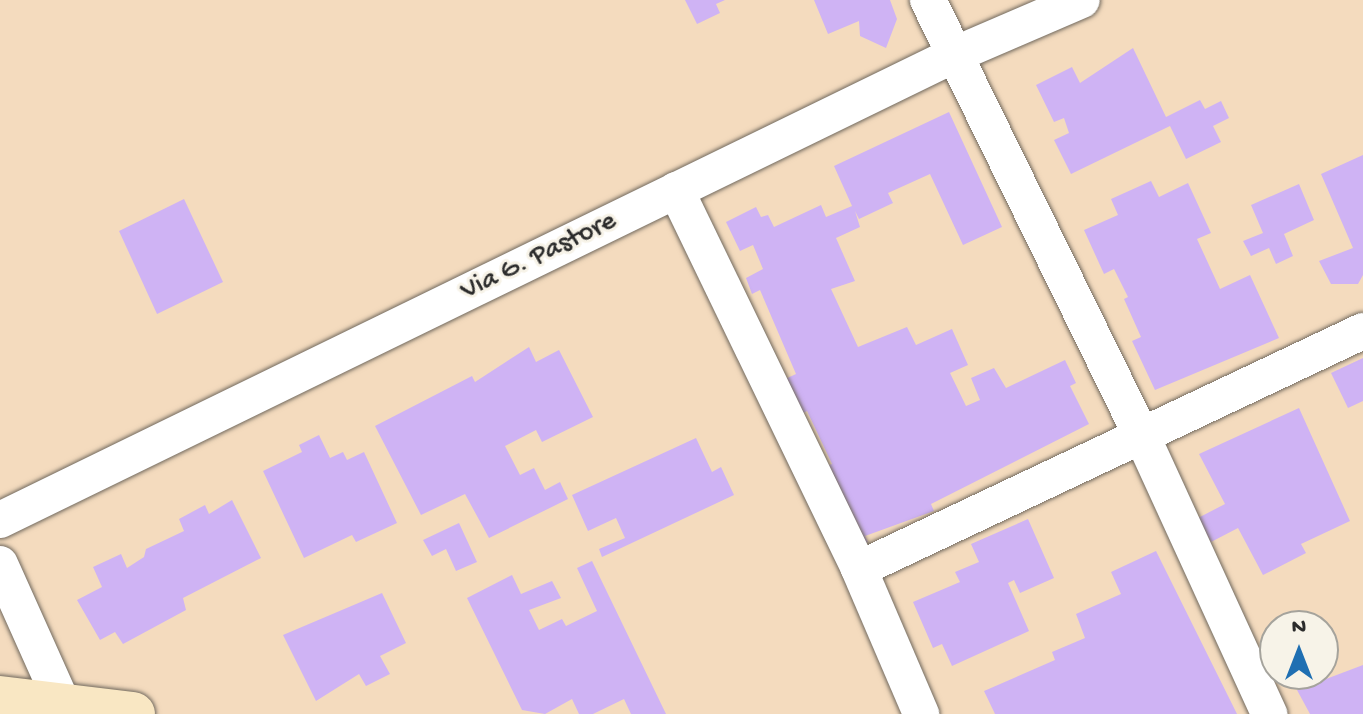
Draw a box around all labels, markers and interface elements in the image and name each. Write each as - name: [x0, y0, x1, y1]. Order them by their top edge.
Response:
- street label: Via G. Pastore: [456, 205, 622, 309]
- north arrow: [1259, 610, 1339, 690]
- text: N: [1292, 615, 1306, 641]

